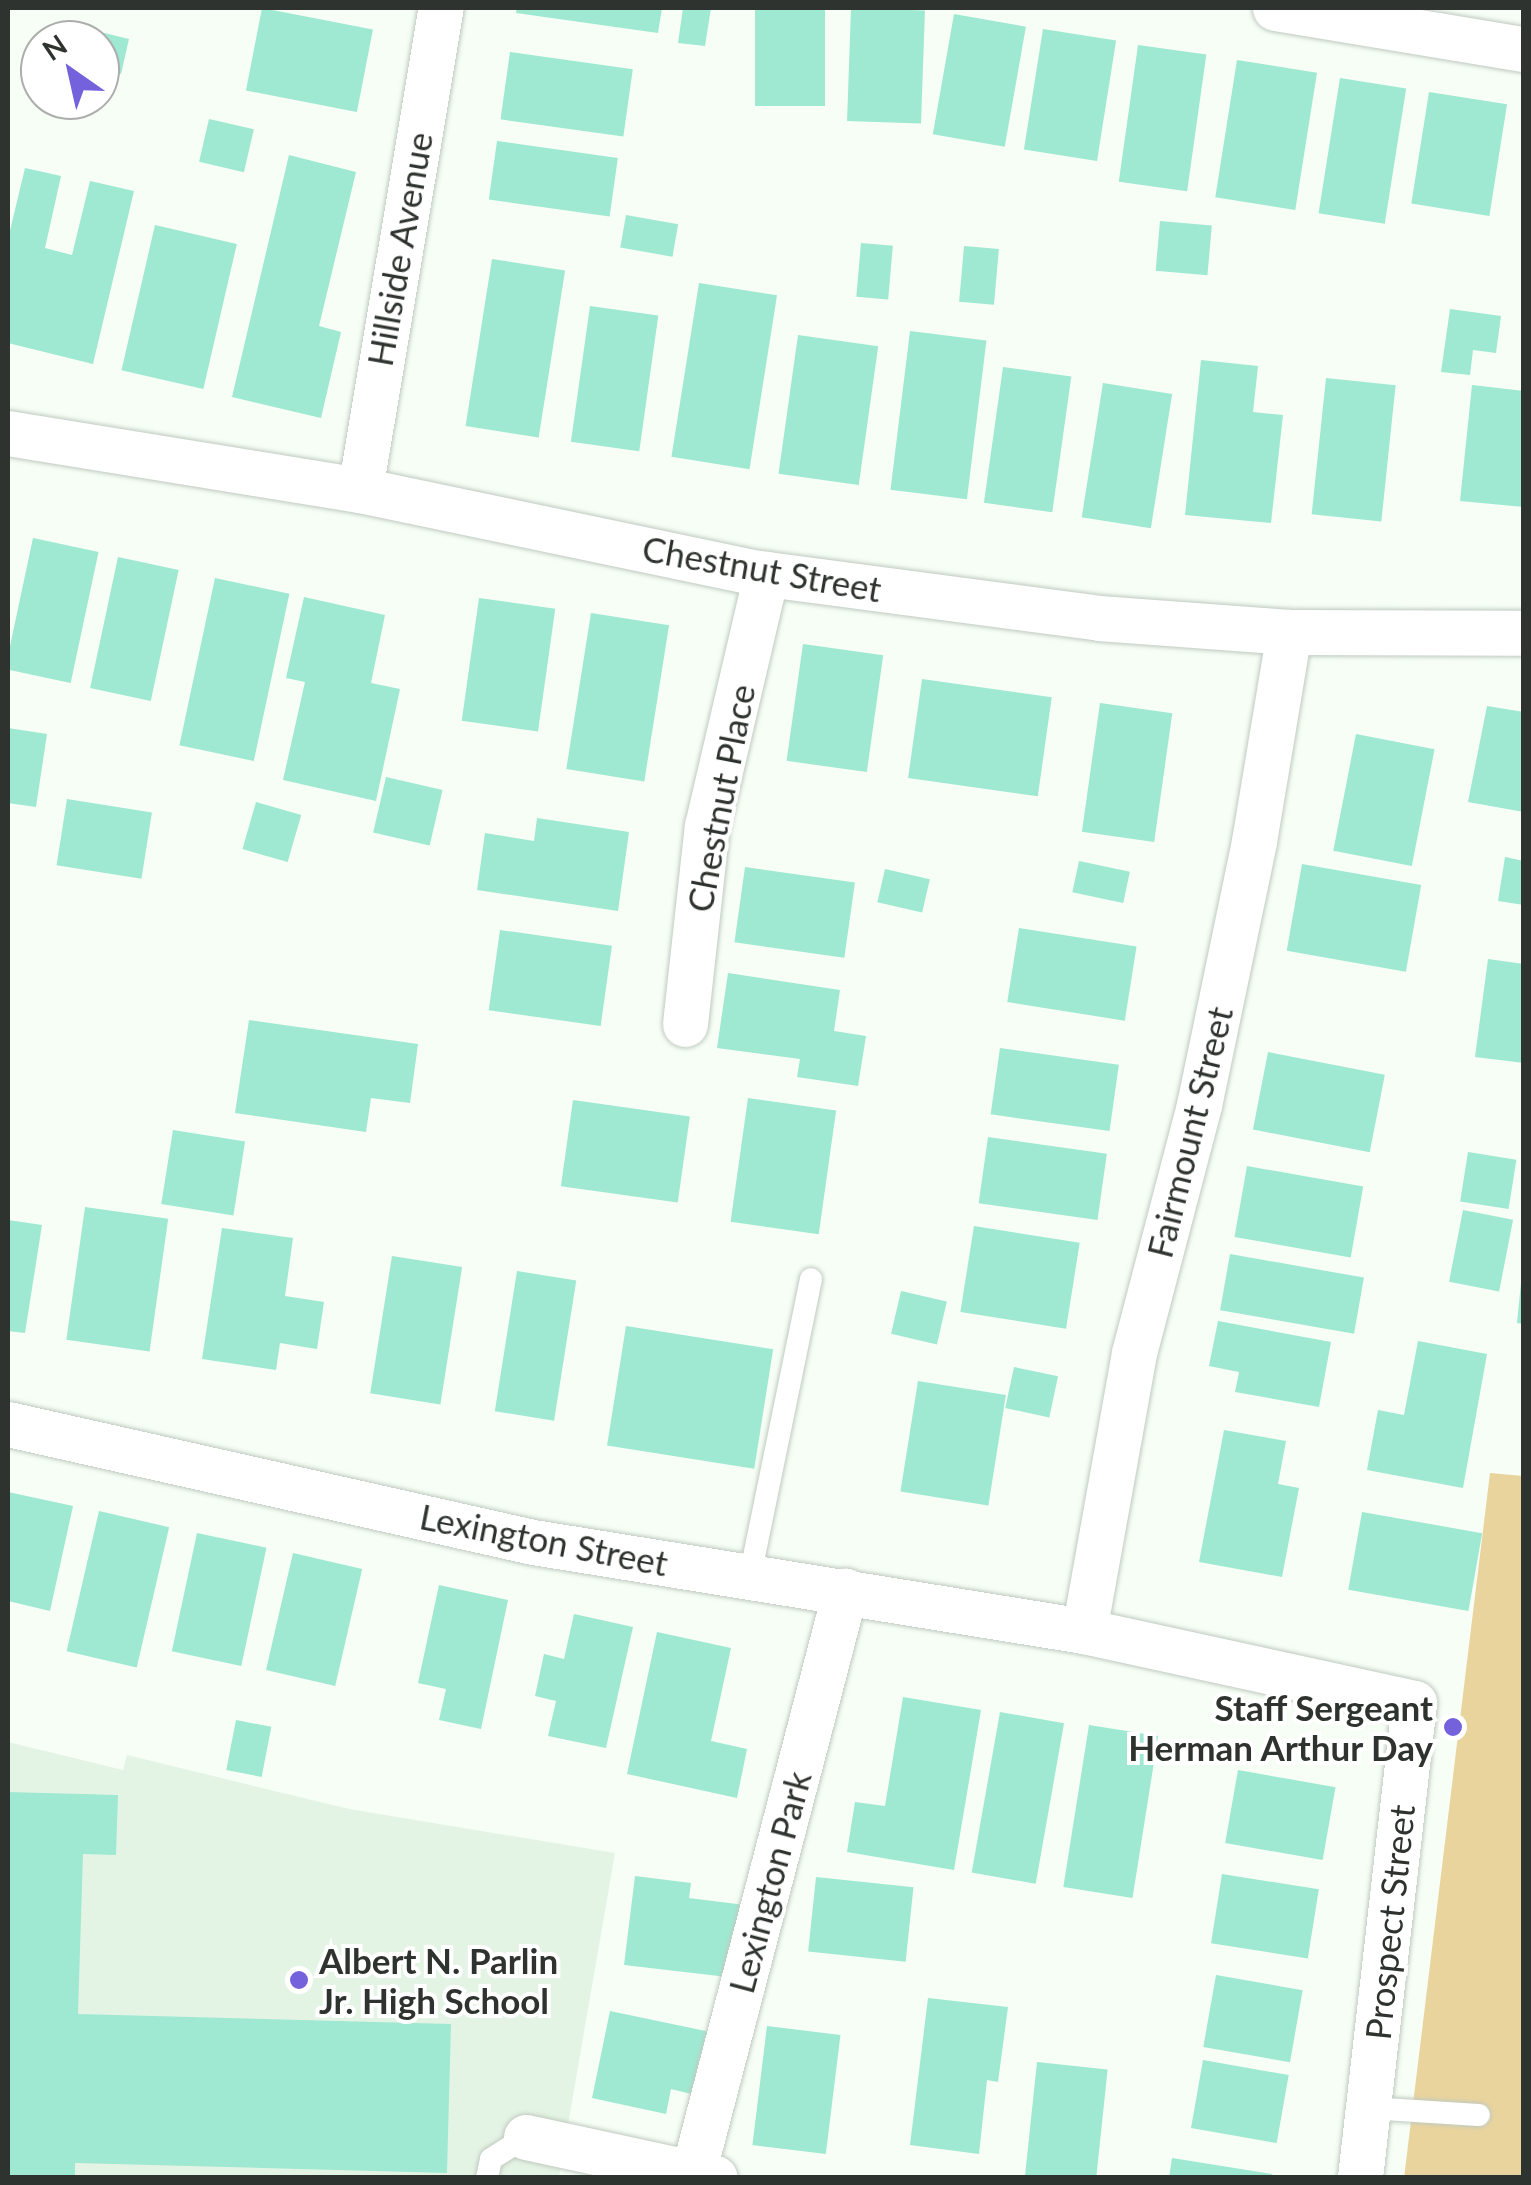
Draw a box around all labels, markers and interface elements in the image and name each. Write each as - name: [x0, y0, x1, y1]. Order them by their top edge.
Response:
- north arrow: [20, 20, 120, 120]
- text: N: [36, 27, 73, 67]
- street label: Hillside Avenue: [358, 128, 440, 370]
- street label: Chestnut Street: [639, 526, 885, 610]
- street label: Chestnut Place: [677, 681, 763, 915]
- street label: Fairmount Street: [1138, 1002, 1240, 1262]
- street label: Lexington Street: [417, 1494, 671, 1584]
- place label: Staff Sergeant Herman Arthur Day: [1126, 1686, 1433, 1768]
- marker: Staff Sergeant Herman Arthur Day: [1442, 1716, 1464, 1738]
- street label: Lexington Park: [719, 1767, 819, 1997]
- street label: Prospect Street: [1356, 1802, 1422, 2042]
- place label: Albert N. Parlin Jr. High School: [319, 1939, 558, 2021]
- marker: Albert N. Parlin Jr. High School: [288, 1969, 310, 1991]

